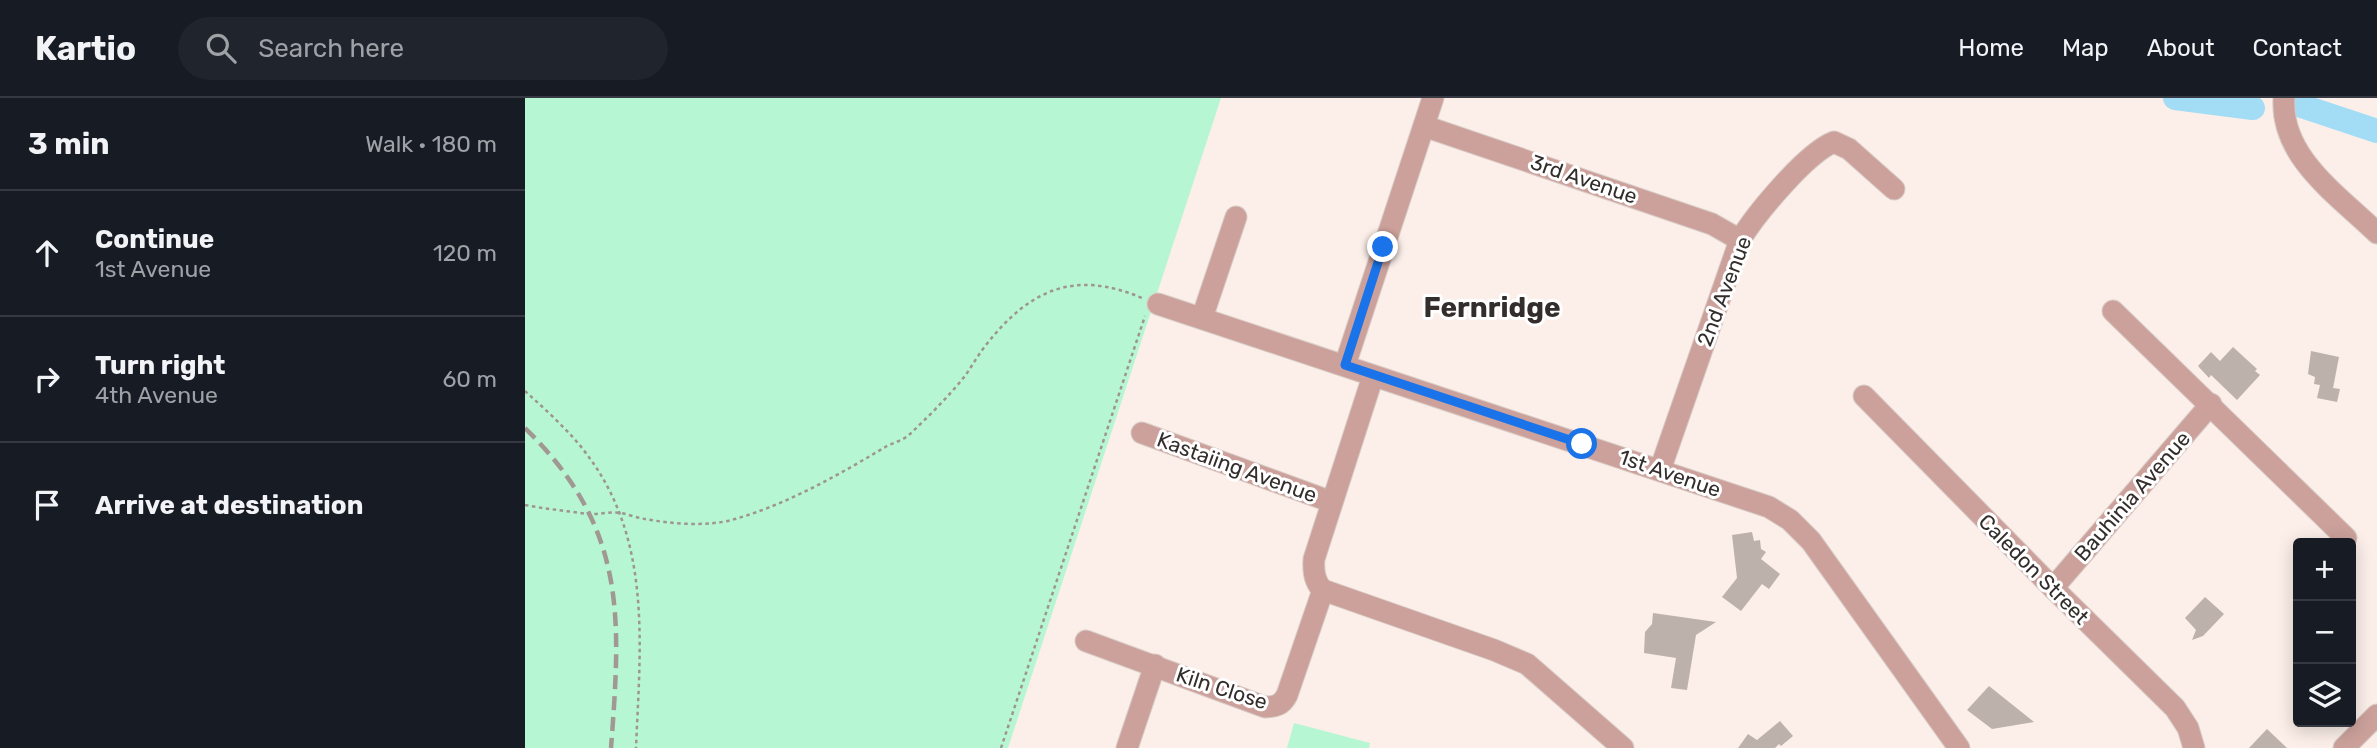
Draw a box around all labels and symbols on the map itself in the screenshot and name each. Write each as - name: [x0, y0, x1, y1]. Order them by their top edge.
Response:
- street label: 3rd Avenue: [1527, 149, 1641, 209]
- route end: [1367, 231, 1398, 262]
- street label: 2nd Avenue: [1692, 233, 1756, 349]
- district label: Fernridge: [1423, 291, 1561, 324]
- street label: Bauhinia Avenue: [2069, 426, 2195, 566]
- street label: Kastaiing Avenue: [1154, 427, 1320, 507]
- route start: [1566, 428, 1597, 459]
- street label: 1st Avenue: [1616, 444, 1724, 502]
- street label: Caledon Street: [1974, 509, 2094, 629]
- street label: Kiln Close: [1173, 662, 1271, 714]

